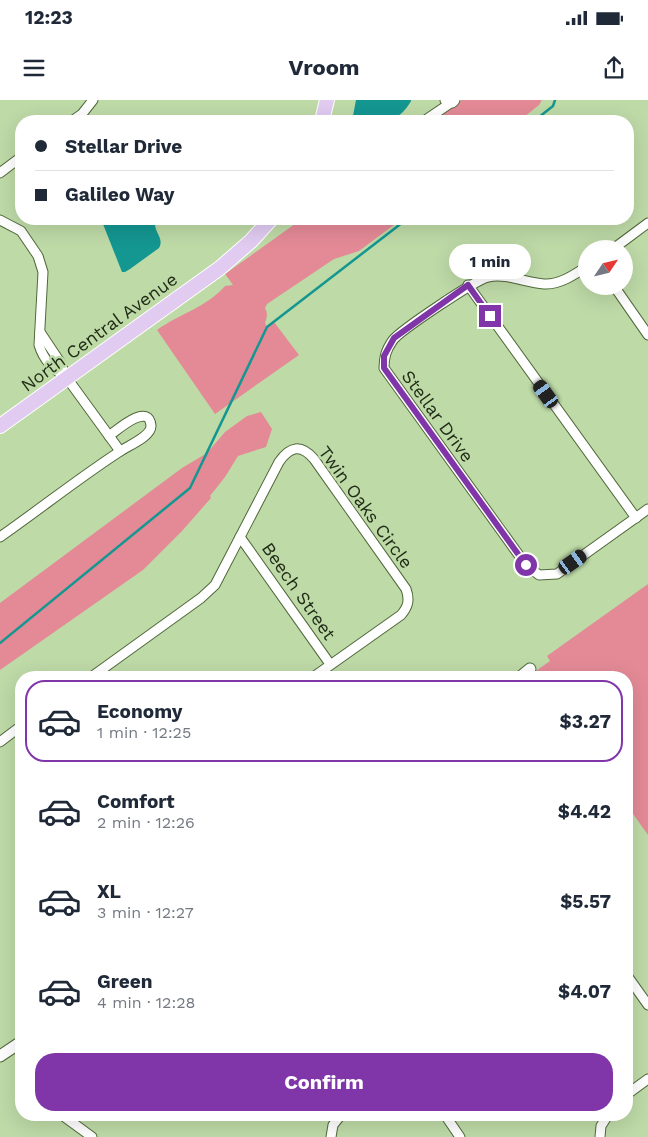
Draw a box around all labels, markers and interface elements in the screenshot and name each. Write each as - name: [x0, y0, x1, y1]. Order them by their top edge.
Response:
- text: 12:23: [25, 6, 73, 29]
- icon: menu: [20, 54, 48, 82]
- icon: share: [600, 54, 628, 82]
- text: Vroom: [288, 55, 360, 80]
- text: Stellar Drive: [65, 135, 182, 158]
- text: Galileo Way: [65, 183, 174, 206]
- north arrow: [578, 240, 632, 295]
- map controls: [578, 240, 633, 295]
- callout: 1 min: [449, 244, 531, 278]
- text: 1 min: [469, 252, 511, 271]
- street label: North Central Avenue: [17, 268, 181, 396]
- route end: [479, 305, 501, 327]
- street label: Stellar Drive: [398, 366, 478, 466]
- car: [531, 377, 560, 411]
- street label: Twin Oaks Circle: [315, 442, 417, 572]
- street label: Beech Street: [258, 538, 341, 644]
- car: [556, 547, 589, 577]
- route start: [515, 554, 537, 576]
- icon: car: [37, 699, 82, 744]
- text: Economy: [97, 700, 182, 723]
- text: $3.27: [560, 710, 611, 733]
- text: 1 min · 12:25: [97, 723, 191, 742]
- icon: car: [37, 789, 82, 834]
- text: Comfort: [97, 790, 175, 813]
- text: $4.42: [558, 800, 611, 823]
- text: 2 min · 12:26: [97, 813, 195, 832]
- icon: car: [37, 879, 82, 924]
- text: XL: [97, 880, 121, 903]
- text: $5.57: [560, 890, 611, 913]
- text: 3 min · 12:27: [97, 903, 194, 922]
- icon: car: [37, 969, 82, 1014]
- text: Green: [97, 970, 153, 993]
- text: $4.07: [558, 980, 611, 1003]
- text: 4 min · 12:28: [97, 993, 195, 1012]
- button: Confirm: [35, 1053, 613, 1111]

